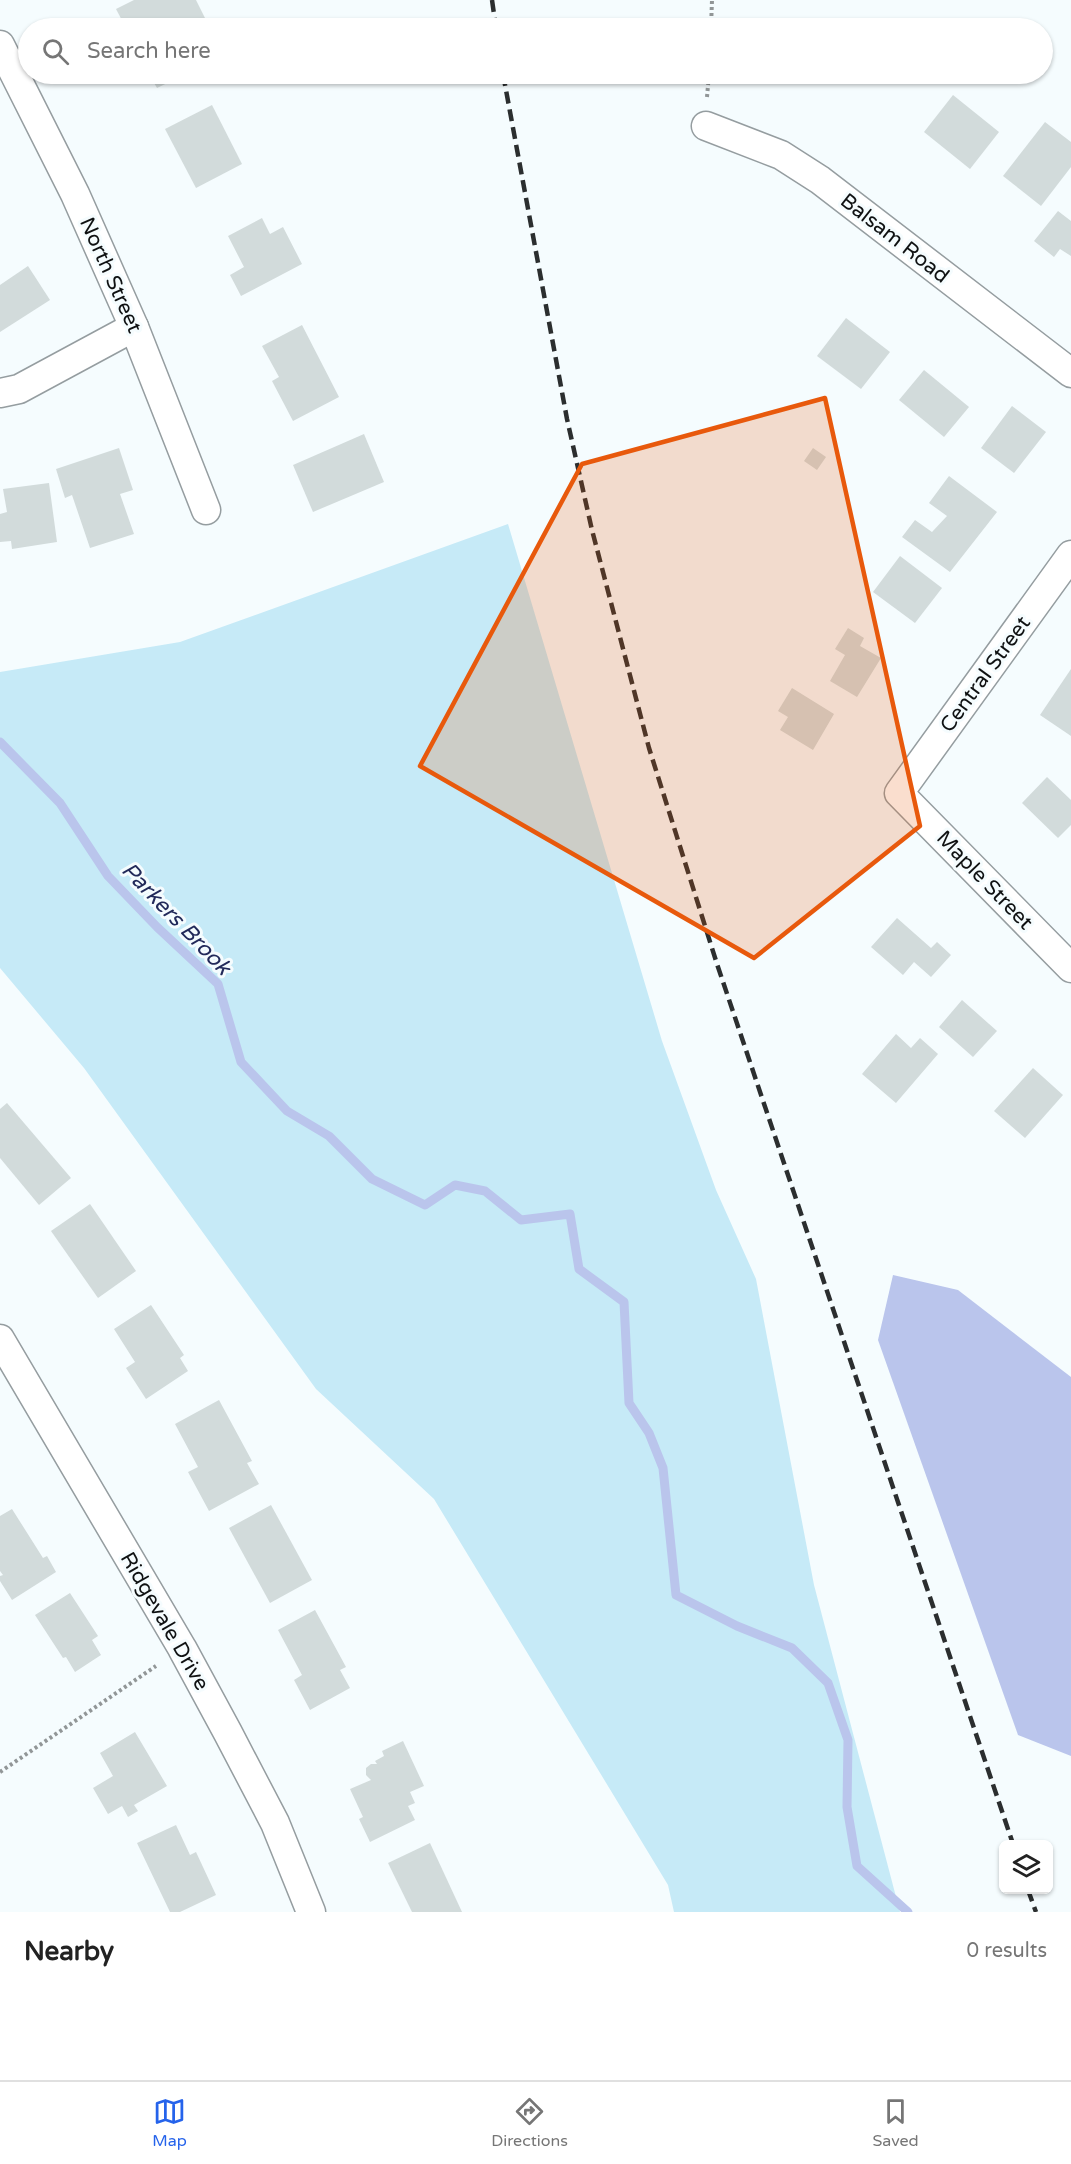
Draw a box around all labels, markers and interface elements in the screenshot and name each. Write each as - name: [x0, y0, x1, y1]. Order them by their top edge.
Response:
- search box: [18, 18, 1053, 84]
- icon: search: [39, 35, 72, 68]
- text: Search here: [87, 38, 211, 64]
- street label: Balsam Road: [835, 188, 954, 289]
- street label: North Street: [74, 214, 147, 337]
- street label: Central Street: [935, 611, 1036, 737]
- street label: Maple Street: [931, 826, 1038, 935]
- water label: Parkers Brook: [116, 857, 238, 982]
- street label: Ridgevale Drive: [115, 1548, 214, 1695]
- map controls: [999, 1840, 1053, 1894]
- button: layers: [999, 1840, 1053, 1894]
- text: Nearby: [24, 1936, 114, 1967]
- text: 0 results: [967, 1939, 1047, 1963]
- tab: Map: [152, 2095, 187, 2151]
- tab: Directions: [491, 2095, 568, 2151]
- tab: Saved: [872, 2095, 919, 2151]

